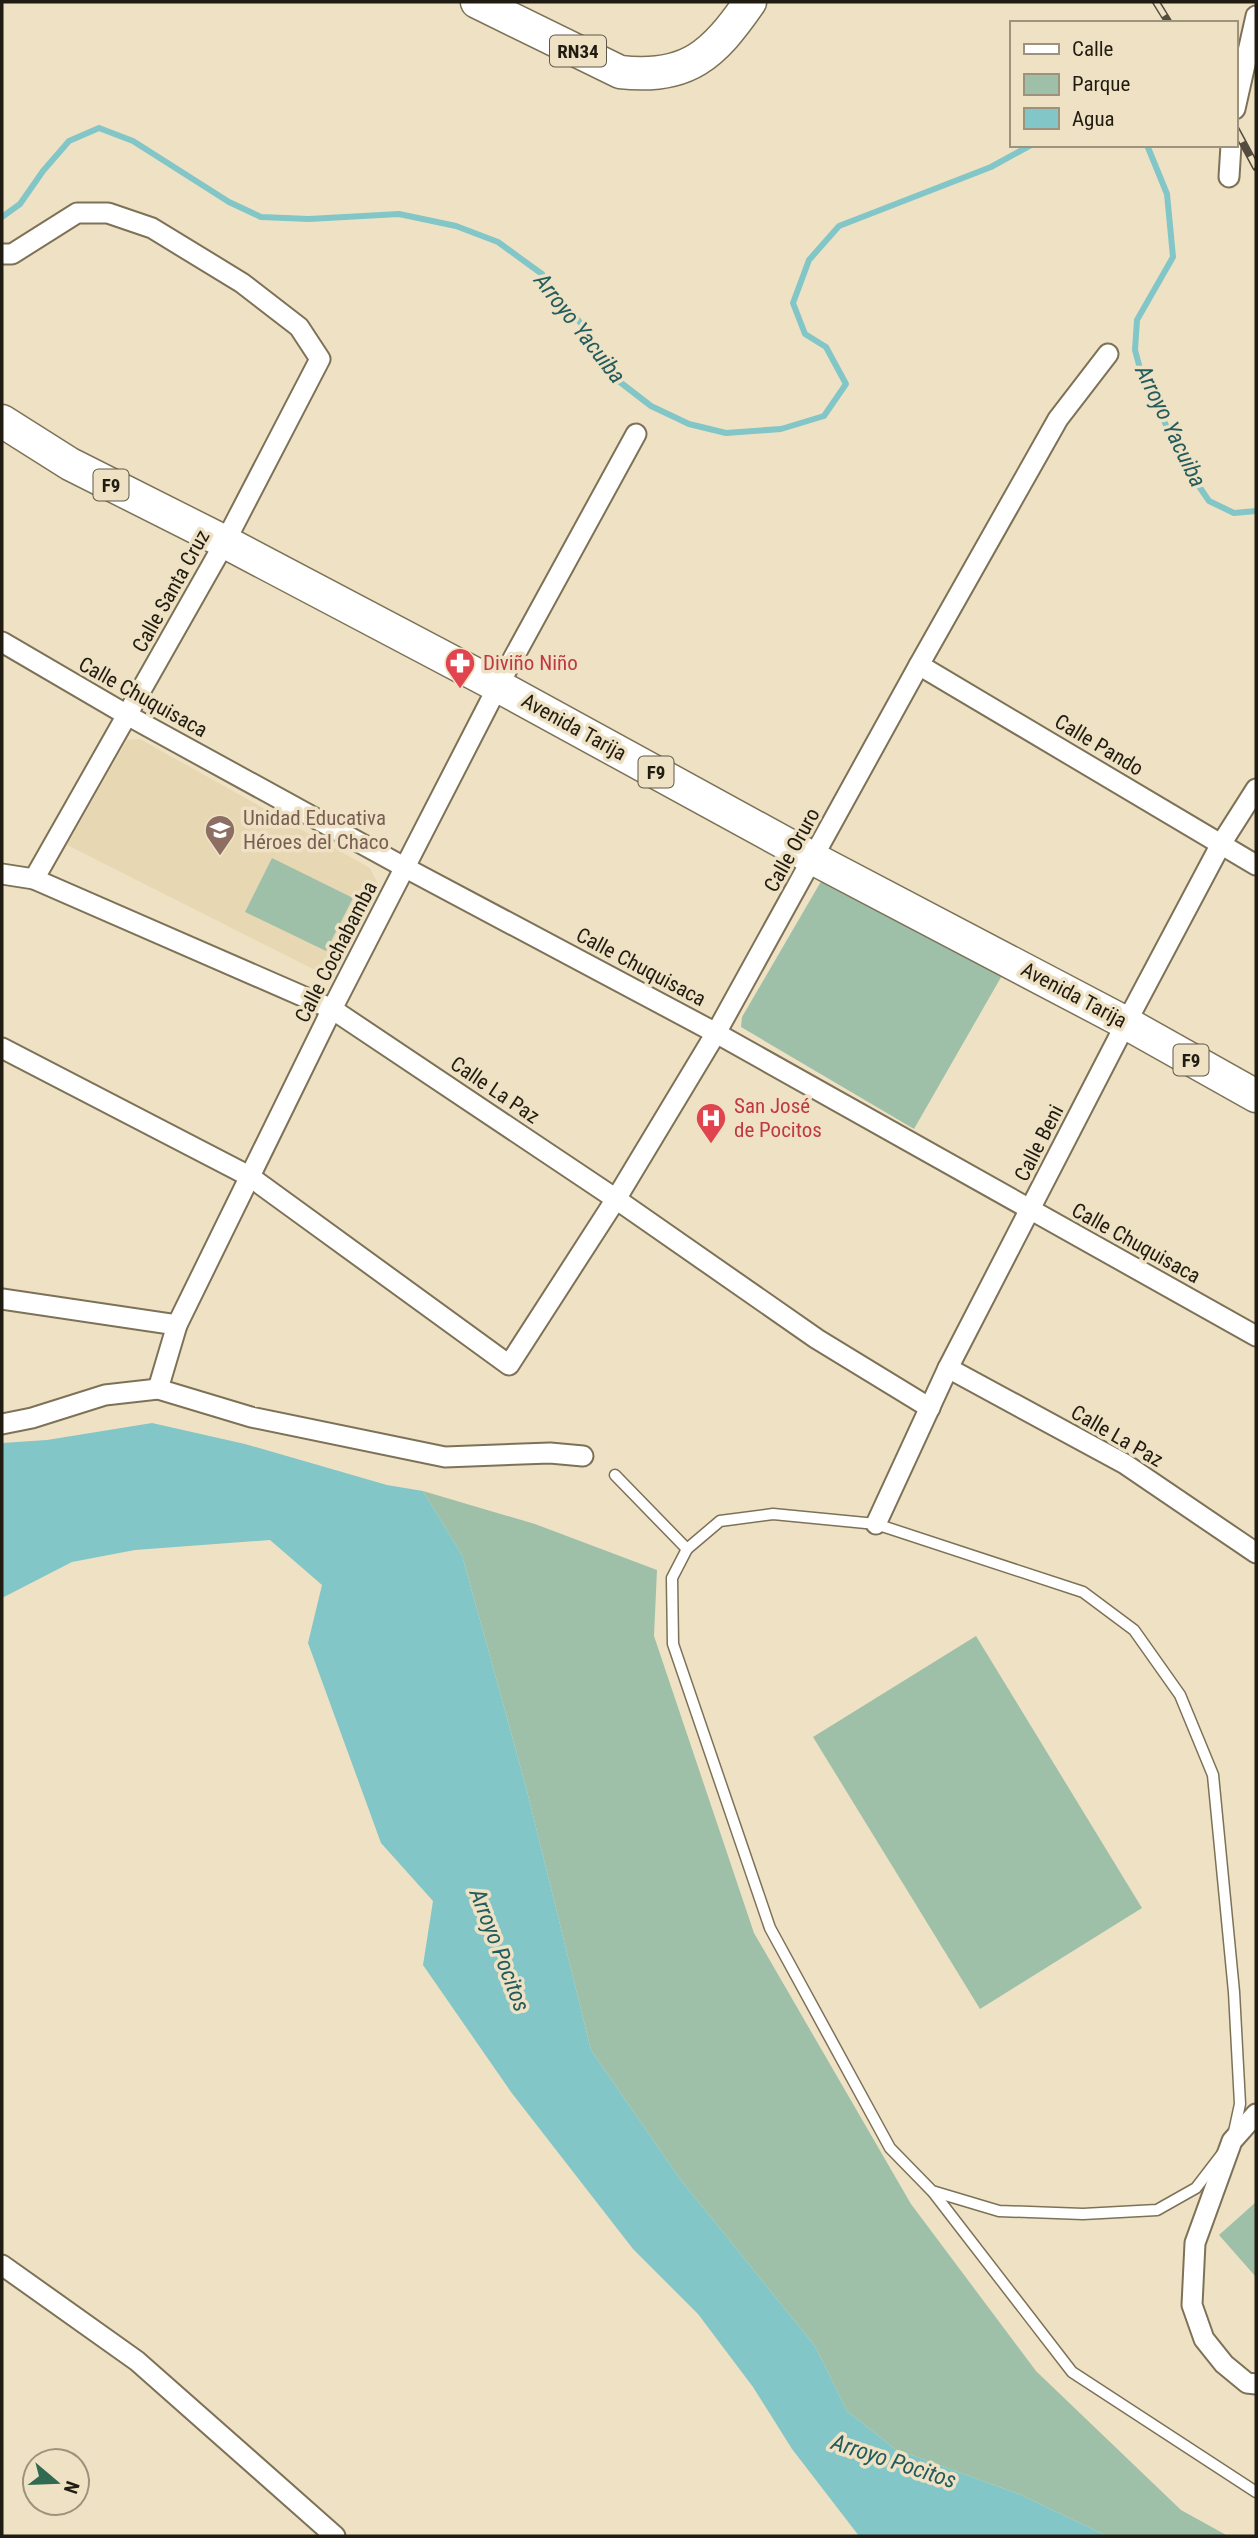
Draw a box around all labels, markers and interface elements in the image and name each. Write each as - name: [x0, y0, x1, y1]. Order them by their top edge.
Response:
- legend: [1010, 21, 1237, 147]
- road number: RN34: [550, 36, 606, 66]
- text: Calle: [1072, 37, 1114, 61]
- text: Parque: [1072, 72, 1130, 96]
- text: Agua: [1072, 107, 1115, 131]
- water label: Arroyo Yacuiba: [528, 267, 631, 389]
- water label: Arroyo Yacuiba: [1129, 360, 1212, 492]
- road number: F9: [94, 470, 128, 500]
- street label: Calle Santa Cruz: [127, 526, 215, 656]
- pharmacy icon: Diviño Niño: [443, 646, 477, 690]
- place label: Diviño Niño: [483, 651, 578, 675]
- street label: Calle Chuquisaca: [74, 652, 212, 742]
- street label: Avenida Tarija: [517, 688, 631, 766]
- street label: Calle Pando: [1050, 709, 1148, 781]
- road number: F9: [638, 757, 674, 788]
- street label: Calle Oruro: [759, 804, 825, 896]
- place label: Unidad Educativa Héroes del Chaco: [243, 806, 389, 854]
- school or university icon: Unidad Educativa Héroes del Chaco: [203, 813, 237, 857]
- street label: Calle Cochabamba: [290, 877, 382, 1027]
- street label: Calle Chuquisaca: [572, 923, 710, 1011]
- street label: Avenida Tarija: [1017, 957, 1131, 1033]
- road number: F9: [1174, 1044, 1208, 1076]
- street label: Calle La Paz: [446, 1052, 544, 1128]
- place label: San José de Pocitos: [734, 1094, 822, 1142]
- hospital icon: San José de Pocitos: [694, 1101, 728, 1145]
- street label: Calle Beni: [1010, 1101, 1068, 1185]
- street label: Calle Chuquisaca: [1067, 1198, 1205, 1288]
- street label: Calle La Paz: [1067, 1400, 1167, 1472]
- water label: Arroyo Pocitos: [463, 1884, 535, 2015]
- water label: Arroyo Pocitos: [827, 2428, 960, 2494]
- north arrow: [21, 2447, 91, 2517]
- text: N: [59, 2478, 84, 2497]

